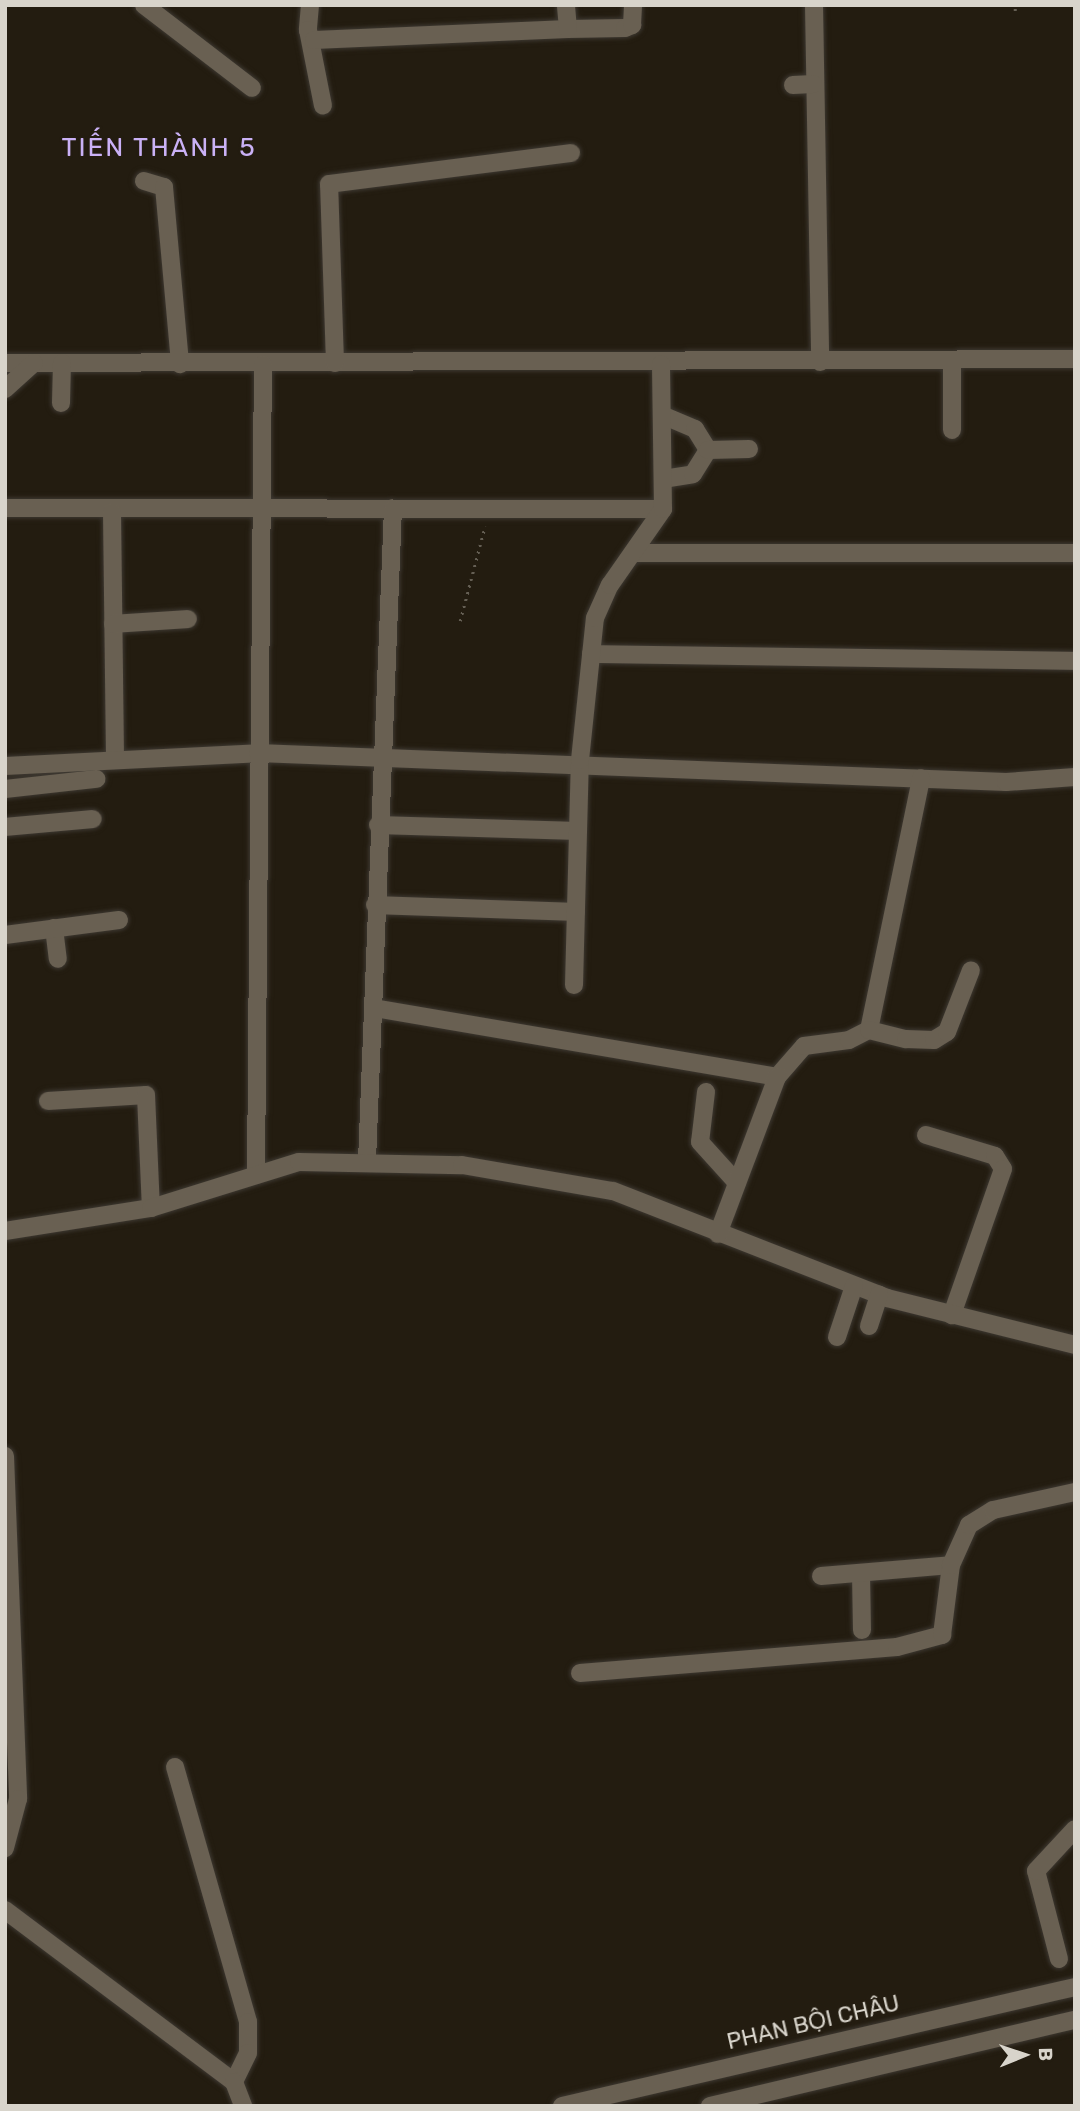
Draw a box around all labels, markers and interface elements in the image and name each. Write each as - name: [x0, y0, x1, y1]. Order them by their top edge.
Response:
- district label: TIẾN THÀNH 5: [63, 132, 255, 164]
- street label: PHAN BỘI CHÂU: [724, 1989, 902, 2055]
- north arrow: [989, 2020, 1059, 2090]
- text: B: [1034, 2047, 1057, 2061]

